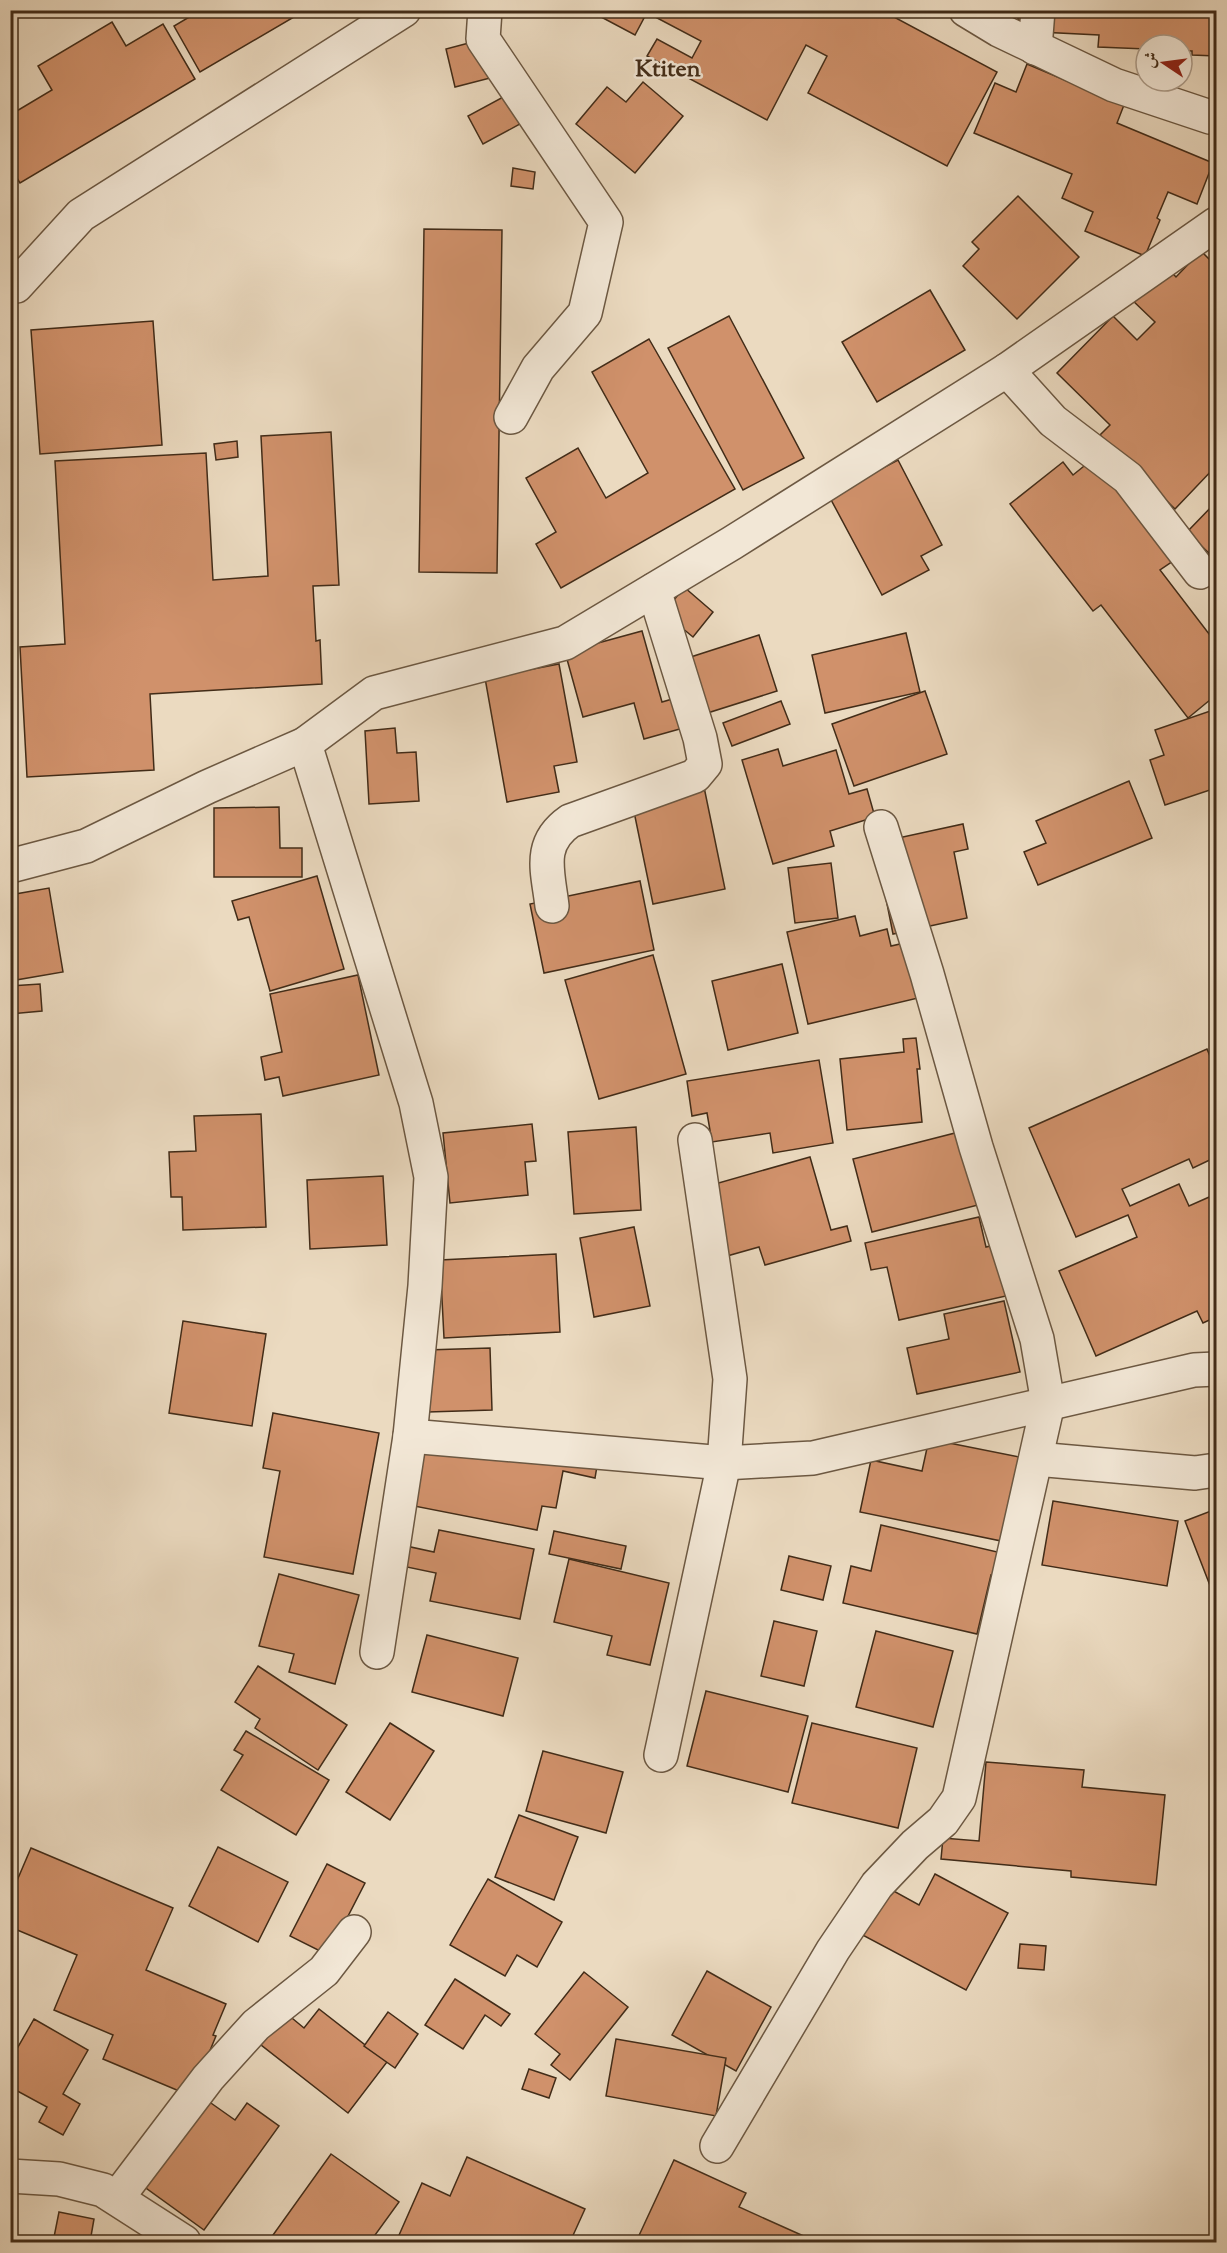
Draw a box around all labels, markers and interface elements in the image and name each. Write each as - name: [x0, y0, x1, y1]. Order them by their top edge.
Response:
- north arrow: [1134, 33, 1194, 93]
- text: ش: [1139, 50, 1165, 71]
- district label: Ktiten: [635, 53, 702, 87]

